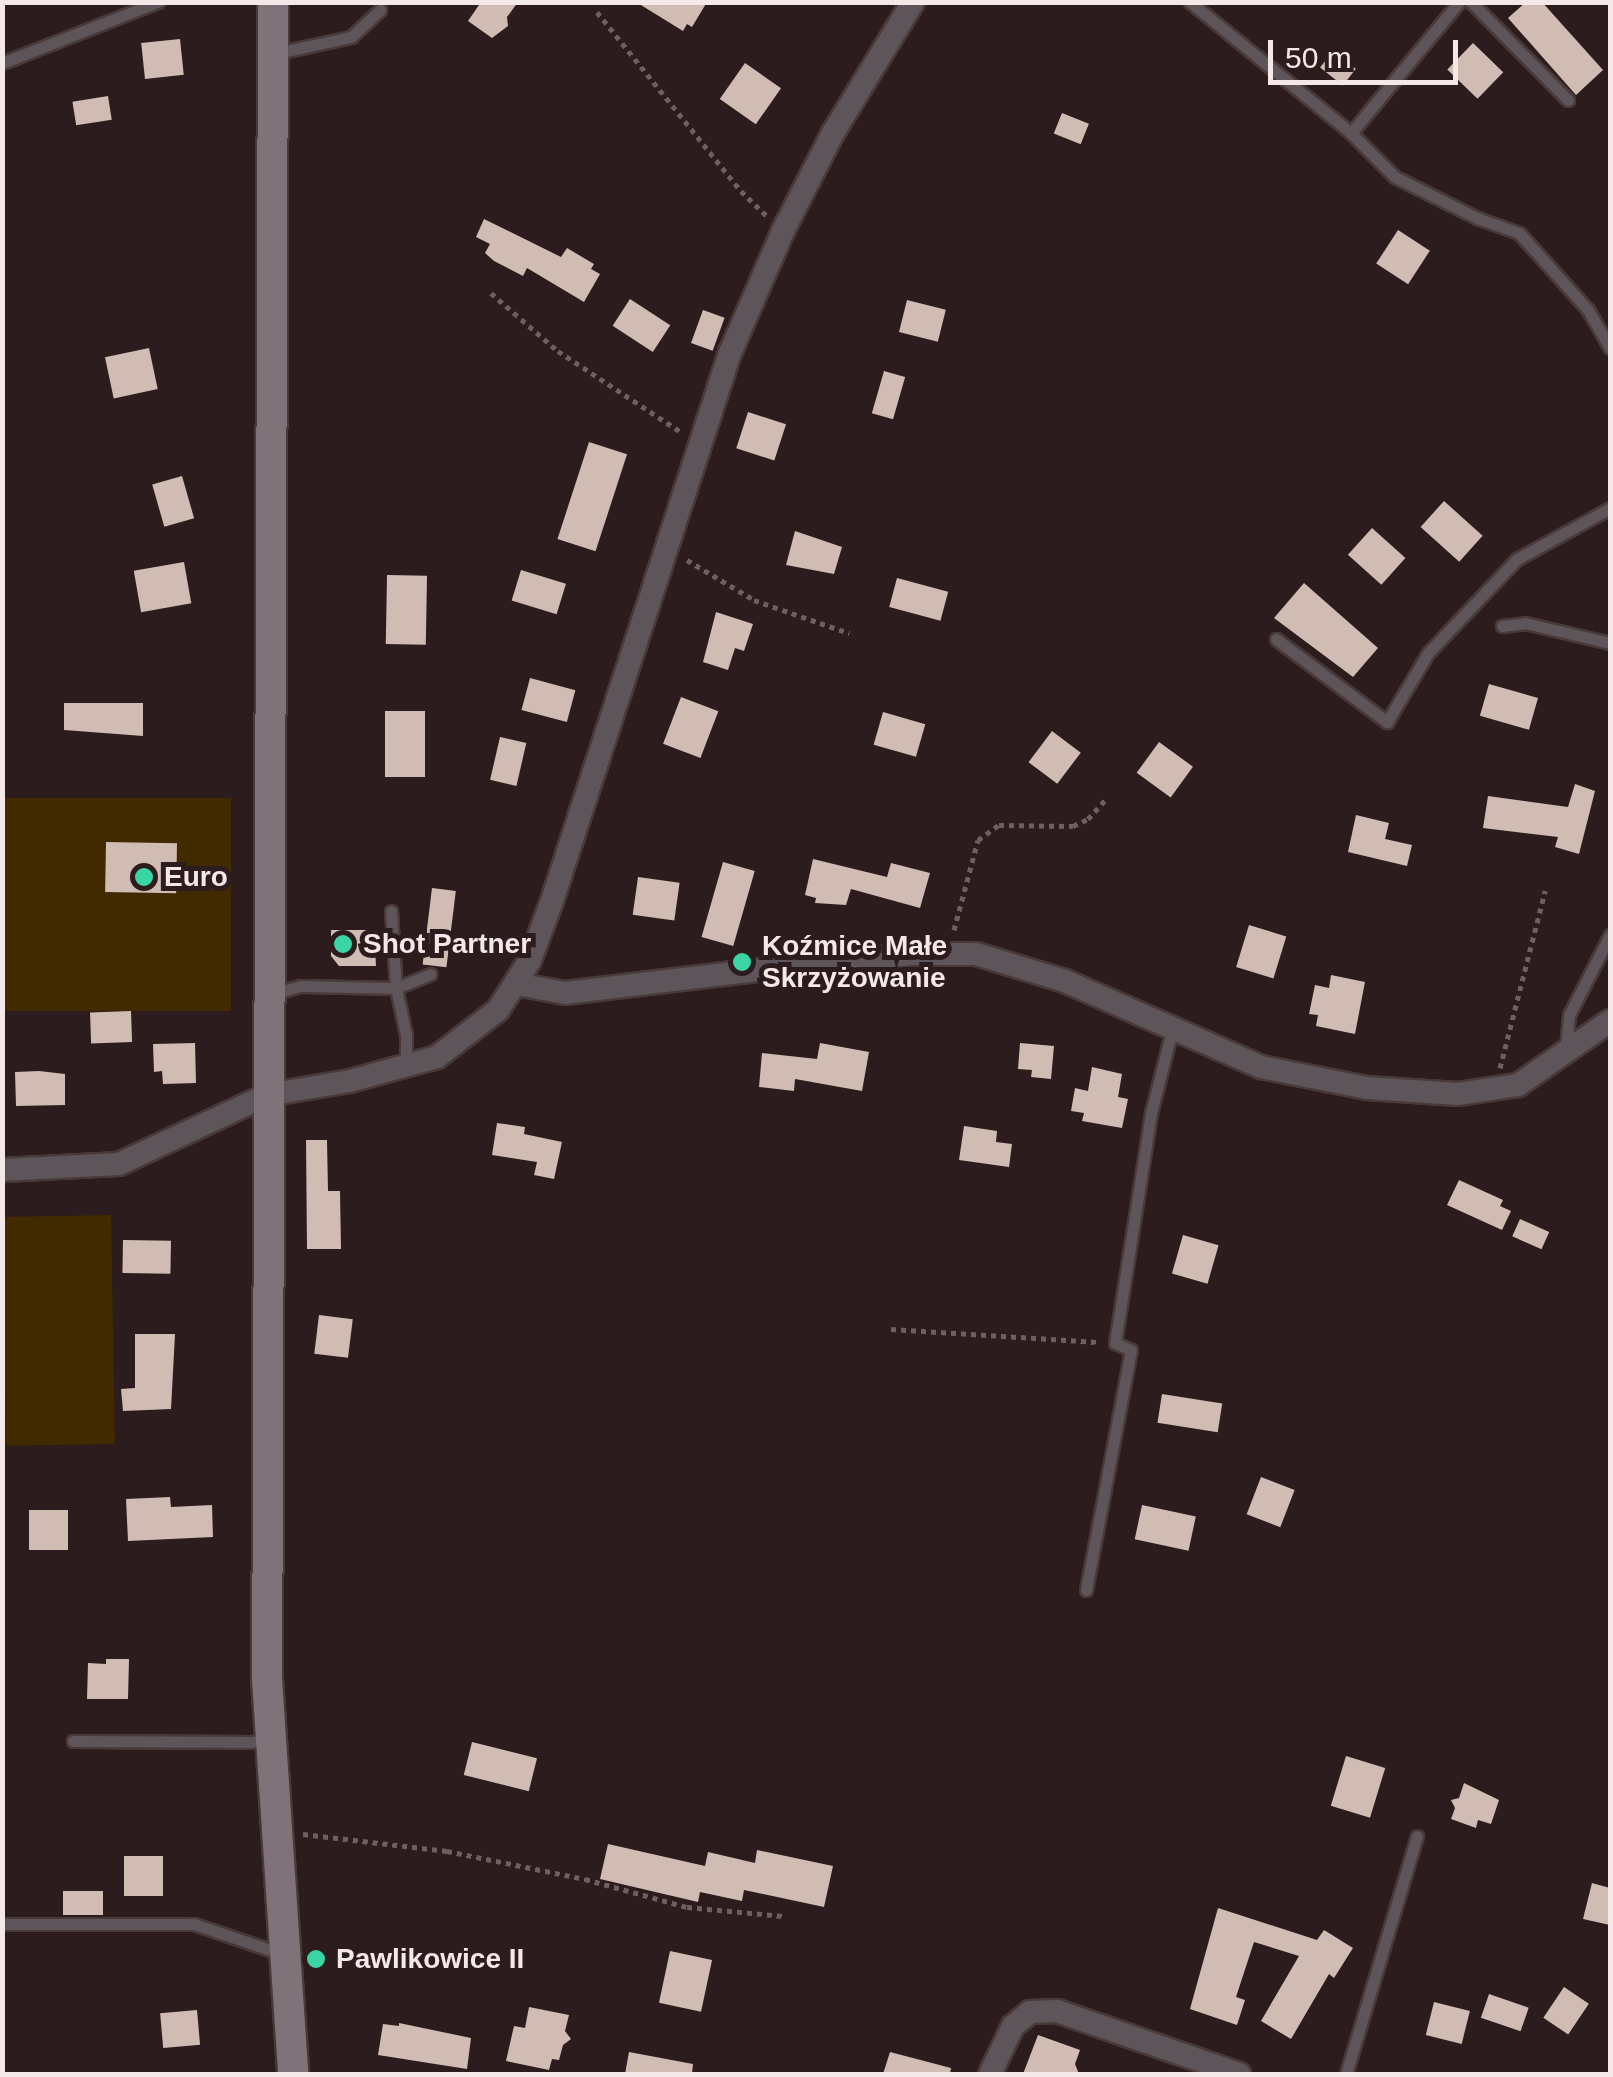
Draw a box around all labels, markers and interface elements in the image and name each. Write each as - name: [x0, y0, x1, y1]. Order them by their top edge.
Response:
- scale bar: [1273, 20, 1463, 82]
- text: 50 m: [1285, 41, 1352, 74]
- place label: Euro: [164, 860, 228, 894]
- marker: Euro: [133, 866, 155, 888]
- place label: Shot Partner: [363, 927, 531, 961]
- place label: Koźmice Małe Skrzyżowanie: [762, 929, 947, 995]
- marker: Shot Partner: [332, 933, 354, 955]
- marker: Koźmice Małe Skrzyżowanie: [731, 951, 753, 973]
- place label: Pawlikowice II: [336, 1942, 524, 1976]
- marker: Pawlikowice II: [305, 1948, 327, 1970]

